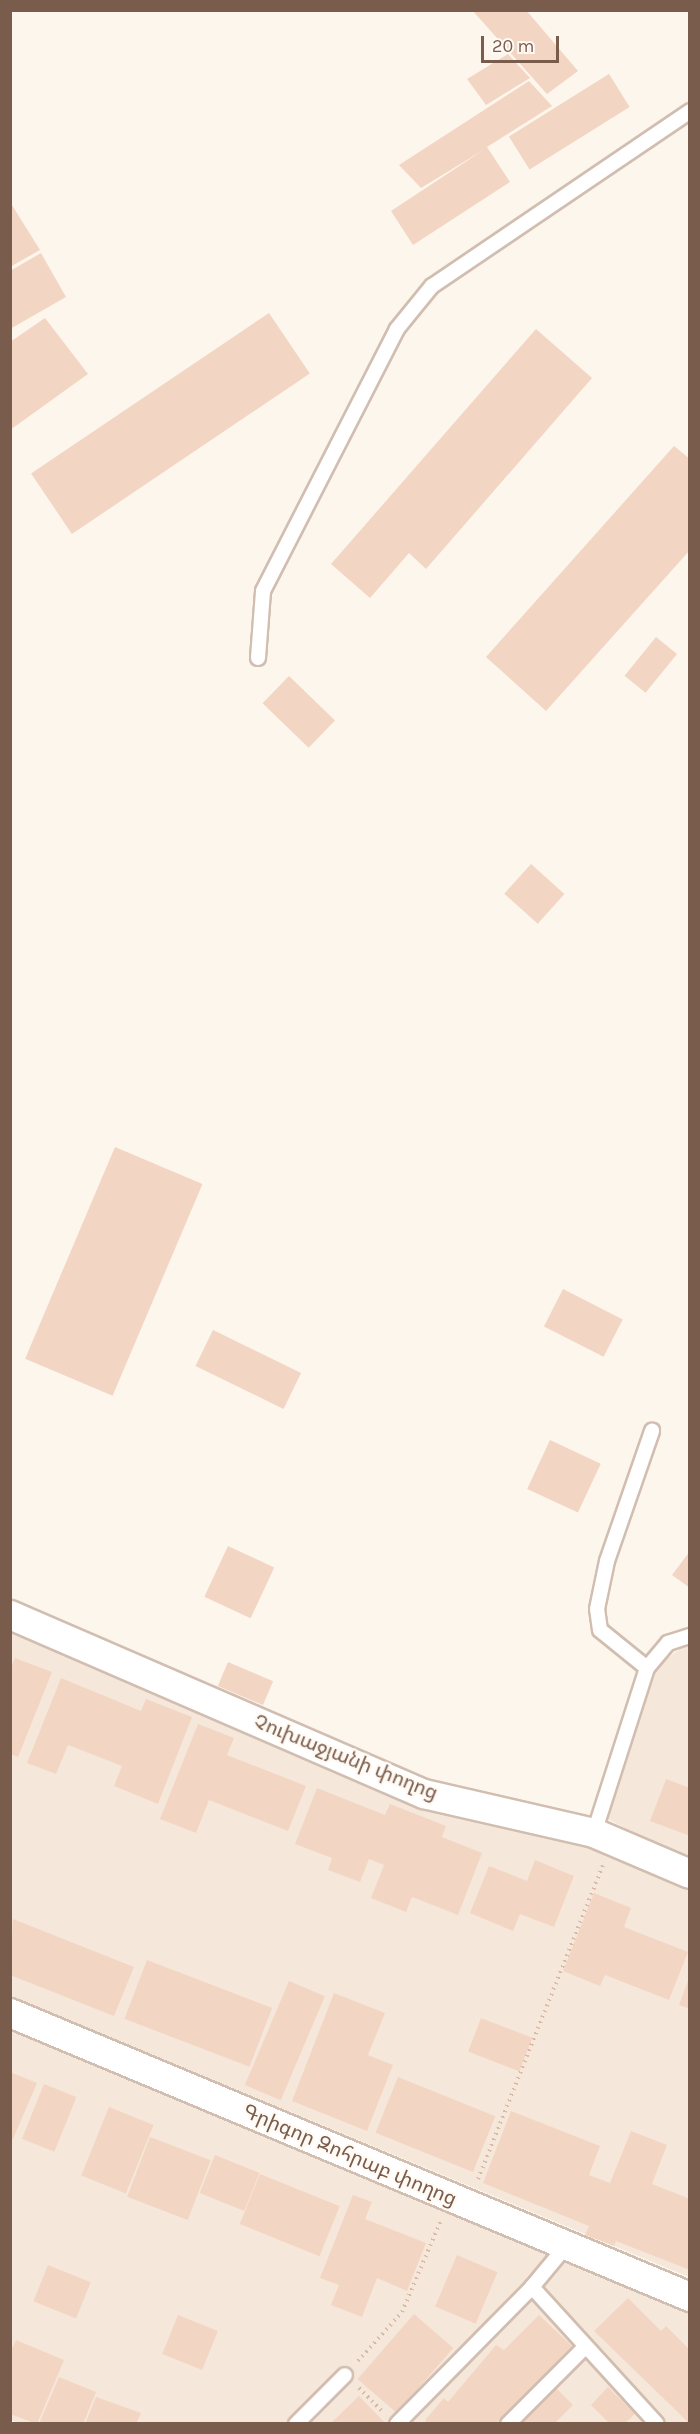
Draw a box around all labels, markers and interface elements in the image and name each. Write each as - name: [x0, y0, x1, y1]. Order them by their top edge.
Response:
- scale bar: [484, 24, 562, 62]
- text: 20 m: [492, 35, 534, 57]
- street label: Չուխաջյանի փողոց: [251, 1709, 441, 1805]
- street label: Գրիգոր Զոհրաբ փողոց: [239, 2099, 461, 2211]

